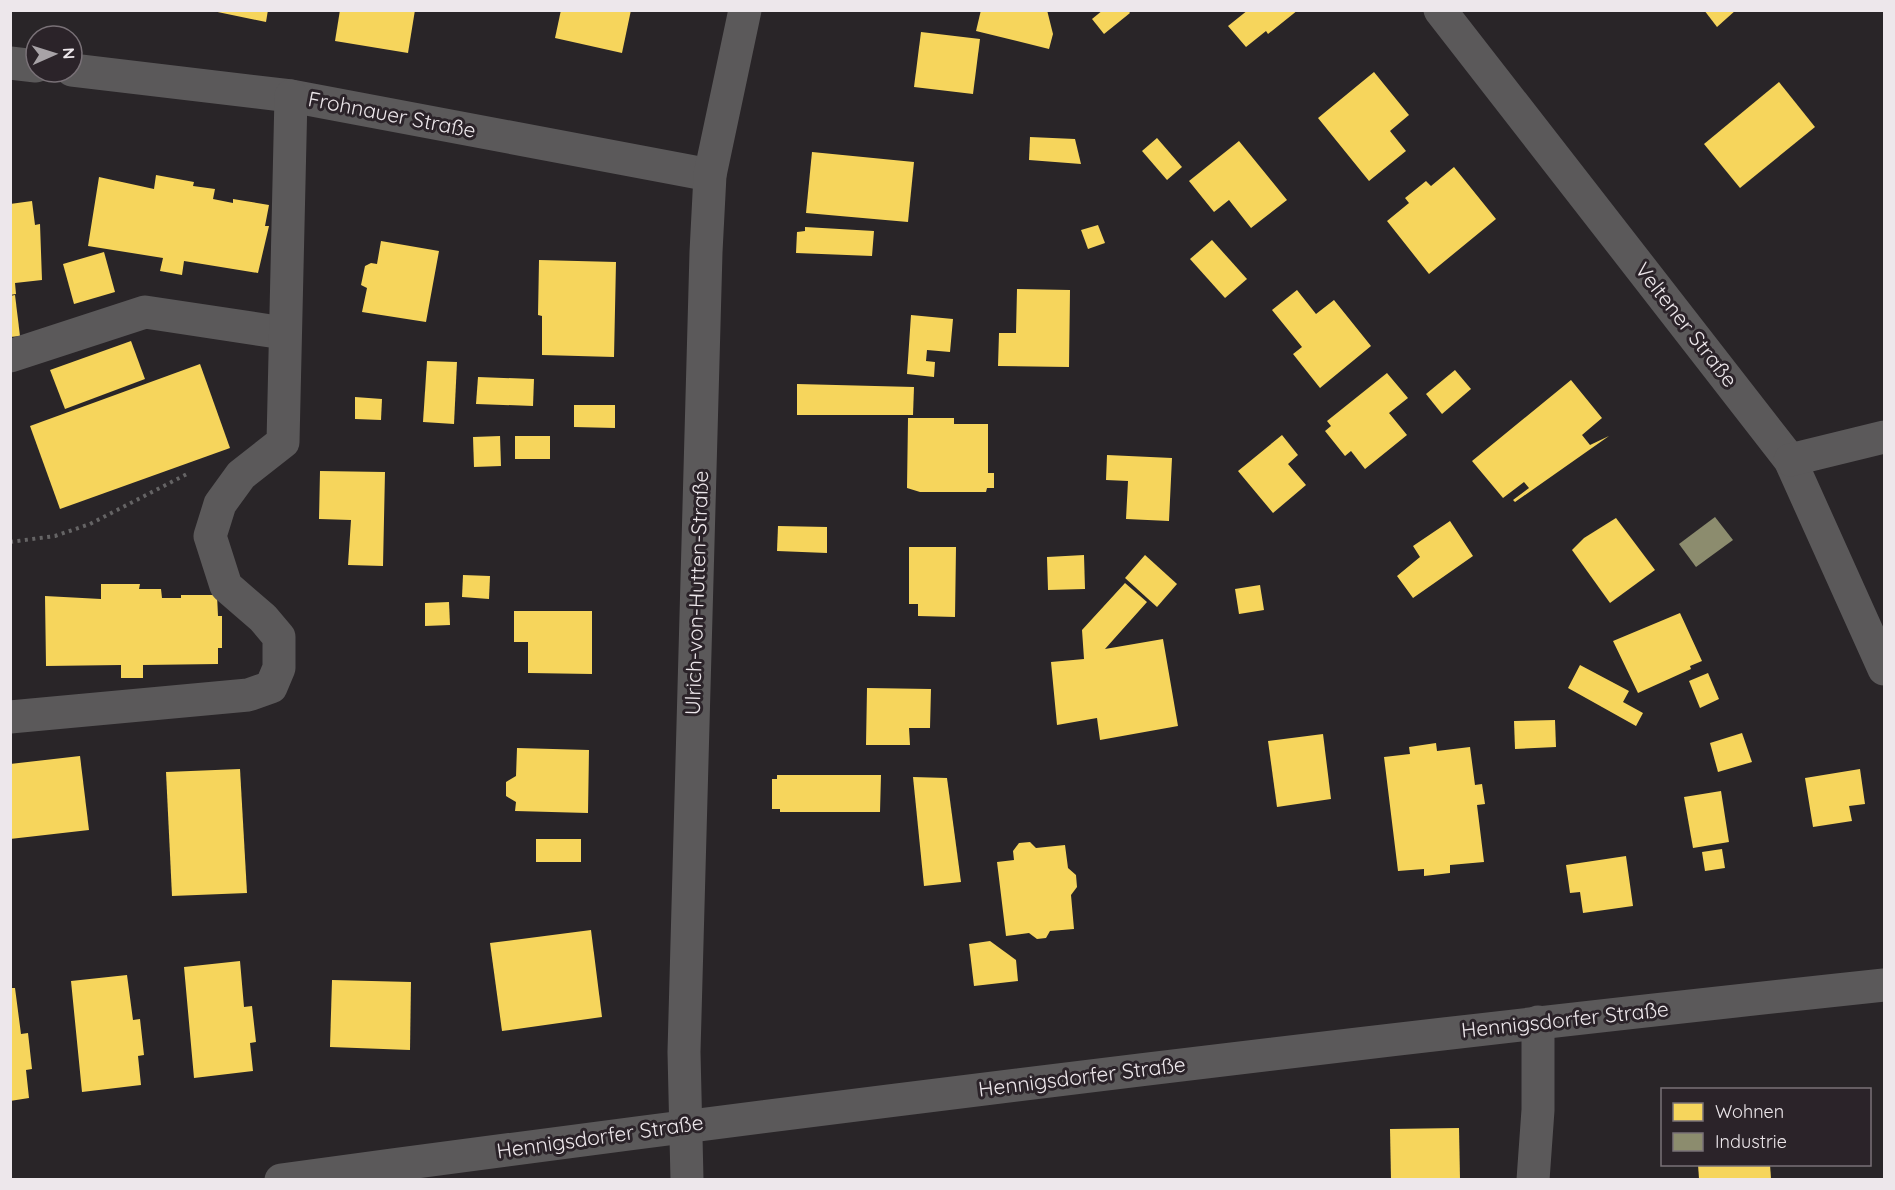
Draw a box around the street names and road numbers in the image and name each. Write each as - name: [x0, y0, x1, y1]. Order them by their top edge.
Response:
- street label: Frohnauer Straße: [306, 85, 478, 143]
- street label: Veltener Straße: [1630, 257, 1743, 392]
- street label: Ulrich-von-Hutten-Straße: [679, 470, 713, 716]
- street label: Hennigsdorfer Straße: [1460, 995, 1670, 1043]
- street label: Hennigsdorfer Straße: [977, 1050, 1187, 1102]
- street label: Hennigsdorfer Straße: [495, 1109, 705, 1163]

